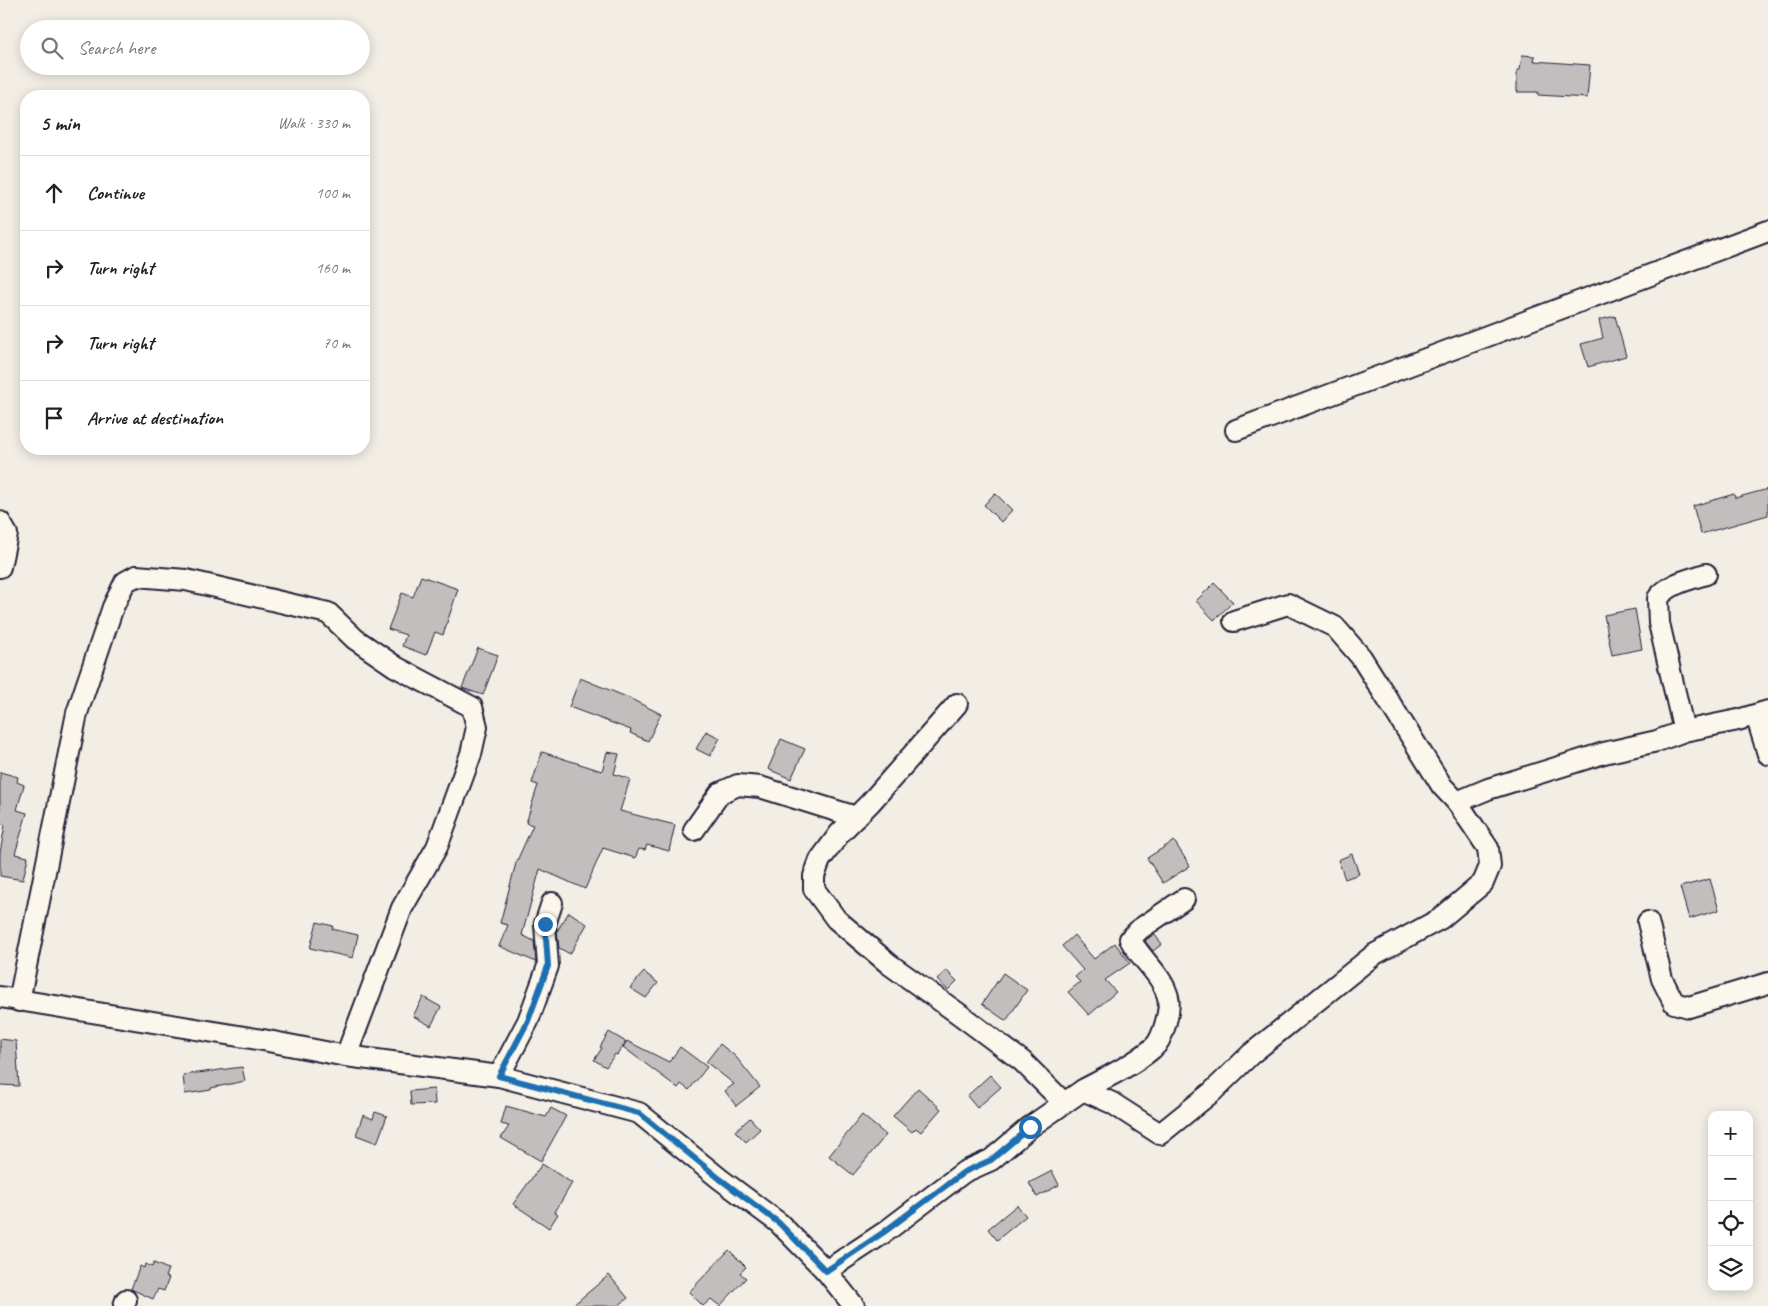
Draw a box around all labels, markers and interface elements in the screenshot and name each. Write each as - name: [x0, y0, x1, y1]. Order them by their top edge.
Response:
- search box: [20, 20, 370, 75]
- icon: search: [38, 34, 66, 62]
- text: Search here: [78, 36, 155, 60]
- text: 5 min: [40, 110, 80, 136]
- text: Walk · 330 m: [278, 113, 350, 133]
- icon: ahead: [40, 179, 68, 207]
- text: Continue: [87, 181, 144, 205]
- text: 100 m: [316, 183, 350, 203]
- icon: right: [40, 254, 68, 282]
- text: Turn right: [87, 256, 154, 280]
- text: 160 m: [316, 258, 350, 278]
- icon: right: [40, 329, 68, 357]
- text: Turn right: [87, 331, 154, 355]
- text: 70 m: [323, 333, 350, 353]
- icon: arrive: [40, 404, 68, 432]
- text: Arrive at destination: [87, 406, 223, 430]
- route end: [534, 913, 557, 936]
- map controls: [1708, 1111, 1753, 1291]
- button: +: [1708, 1111, 1753, 1156]
- route start: [1019, 1116, 1042, 1139]
- button: −: [1708, 1156, 1753, 1201]
- button: locate: [1708, 1201, 1753, 1246]
- button: layers: [1708, 1246, 1753, 1291]

